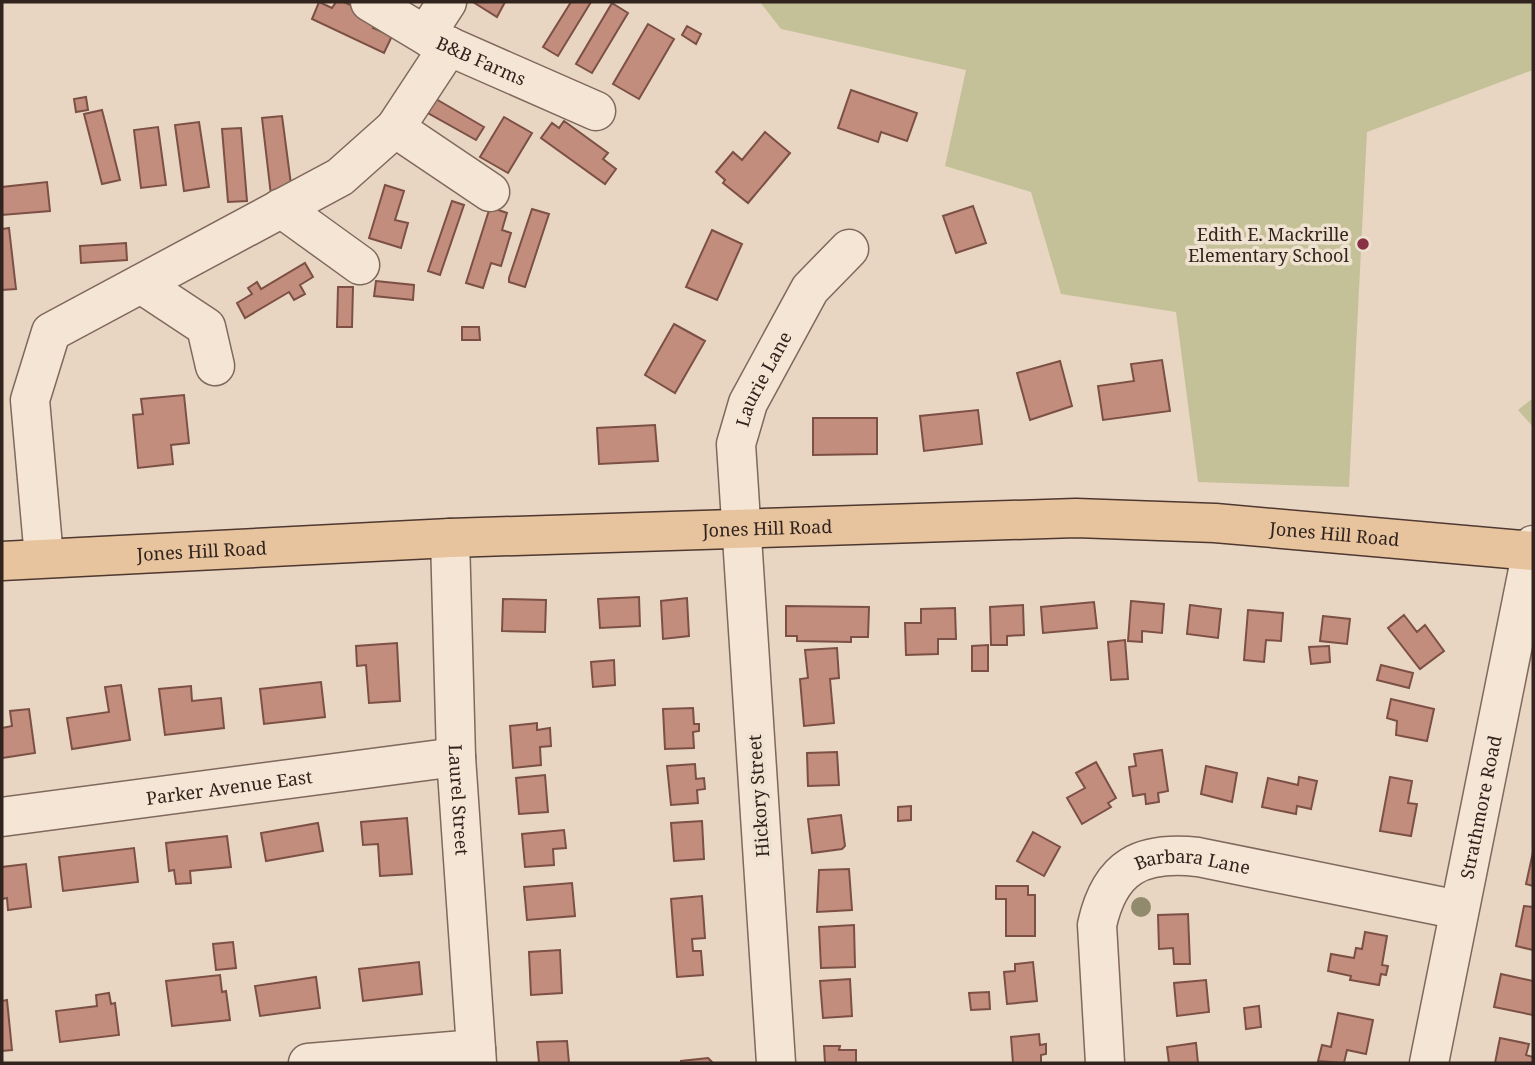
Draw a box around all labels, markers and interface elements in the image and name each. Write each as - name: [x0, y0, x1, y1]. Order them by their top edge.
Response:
- street label: B&B Farms: [433, 30, 530, 91]
- place label: Edith E. Mackrille Elementary School: [1188, 222, 1349, 267]
- marker: Edith E. Mackrille Elementary School: [1355, 236, 1371, 252]
- street label: Laurie Lane: [730, 327, 797, 429]
- street label: Jones Hill Road: [701, 514, 833, 542]
- street label: Jones Hill Road: [1268, 516, 1400, 551]
- street label: Jones Hill Road: [135, 535, 267, 566]
- street label: Strathmore Road: [1454, 733, 1506, 881]
- street label: Hickory Street: [742, 734, 774, 858]
- street label: Laurel Street: [444, 744, 475, 856]
- street label: Parker Avenue East: [144, 764, 314, 810]
- street label: Barbara Lane: [1130, 844, 1252, 879]

